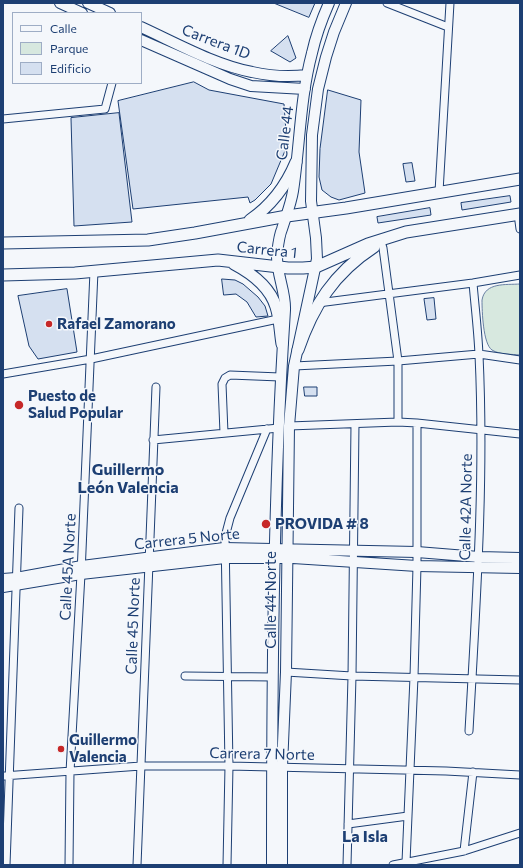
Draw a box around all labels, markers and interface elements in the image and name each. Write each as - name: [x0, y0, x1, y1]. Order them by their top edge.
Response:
- legend: [12, 12, 142, 84]
- text: Calle: [50, 21, 77, 35]
- street label: Carrera 1D: [179, 21, 253, 63]
- text: Parque: [50, 41, 88, 55]
- text: Edificio: [50, 61, 91, 75]
- street label: Calle 44: [273, 105, 297, 161]
- street label: Carrera 1: [236, 238, 298, 262]
- place label: Rafael Zamorano: [57, 315, 176, 333]
- marker: Rafael Zamorano: [44, 319, 54, 329]
- place label: Puesto de Salud Popular: [28, 387, 123, 422]
- marker: Puesto de Salud Popular: [13, 399, 25, 411]
- street label: Calle 42A Norte: [456, 453, 476, 561]
- district label: Guillermo León Valencia: [77, 460, 179, 498]
- street label: Calle 45A Norte: [56, 513, 80, 621]
- place label: PROVIDA # 8: [275, 515, 369, 533]
- marker: PROVIDA # 8: [260, 518, 272, 530]
- street label: Carrera 5 Norte: [133, 525, 241, 553]
- street label: Calle 44 Norte: [262, 551, 280, 649]
- street label: Calle 45 Norte: [122, 577, 144, 675]
- place label: Guillermo Valencia: [69, 731, 137, 766]
- marker: Guillermo Valencia: [56, 744, 66, 754]
- street label: Carrera 7 Norte: [209, 744, 315, 764]
- district label: La Isla: [342, 827, 388, 847]

